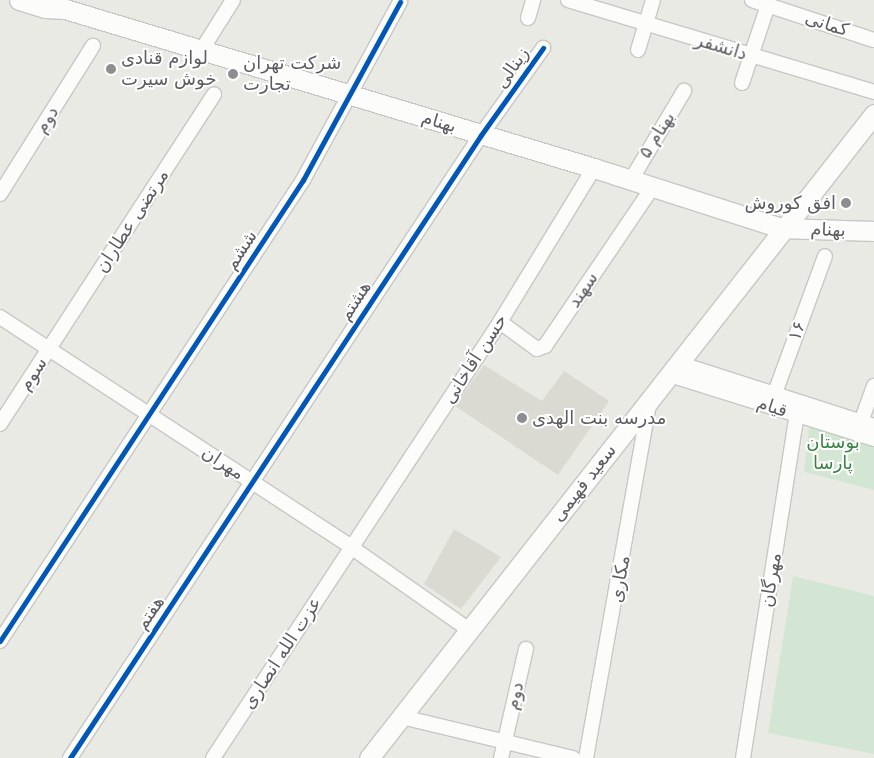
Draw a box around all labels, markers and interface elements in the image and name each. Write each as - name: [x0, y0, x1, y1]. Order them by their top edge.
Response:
- street label: کمانی: [803, 7, 851, 41]
- street label: دانشفر: [692, 29, 750, 65]
- street label: زینالی: [490, 43, 534, 93]
- place label: لوازم قنادی خوش سیرت: [121, 48, 217, 90]
- place label: شرکت تهران تجارت: [243, 53, 341, 96]
- marker: لوازم قنادی خوش سیرت: [105, 63, 117, 75]
- marker: شرکت تهران تجارت: [227, 68, 239, 80]
- street label: دوم: [30, 102, 64, 138]
- street label: بهنام: [419, 107, 459, 137]
- street label: بهنام ۵: [634, 108, 680, 162]
- street label: مرتضی عطاران: [91, 165, 173, 277]
- place label: افق کوروش: [744, 192, 836, 214]
- marker: افق کوروش: [840, 197, 852, 209]
- street label: بهنام: [810, 219, 846, 241]
- street label: ششم: [220, 226, 262, 274]
- street label: سهند: [563, 268, 603, 312]
- street label: هشتم: [334, 277, 376, 325]
- street label: حسن آقاخانی: [438, 310, 512, 408]
- street label: ۱۶: [784, 318, 810, 344]
- street label: سوم: [14, 353, 52, 395]
- street label: قیام: [754, 392, 790, 422]
- place label: مدرسه بنت الهدی: [532, 407, 666, 429]
- marker: مدرسه بنت الهدی: [516, 412, 528, 424]
- park label: بوستان پارسا: [806, 432, 860, 474]
- street label: سعید فهیمی: [547, 440, 621, 526]
- street label: مهران: [198, 441, 248, 485]
- street label: مهرگان: [756, 551, 786, 609]
- street label: مکاری: [605, 554, 635, 604]
- street label: هفتم: [131, 592, 169, 634]
- street label: عزت الله انصاری: [238, 593, 326, 713]
- street label: دوم: [501, 680, 529, 712]

